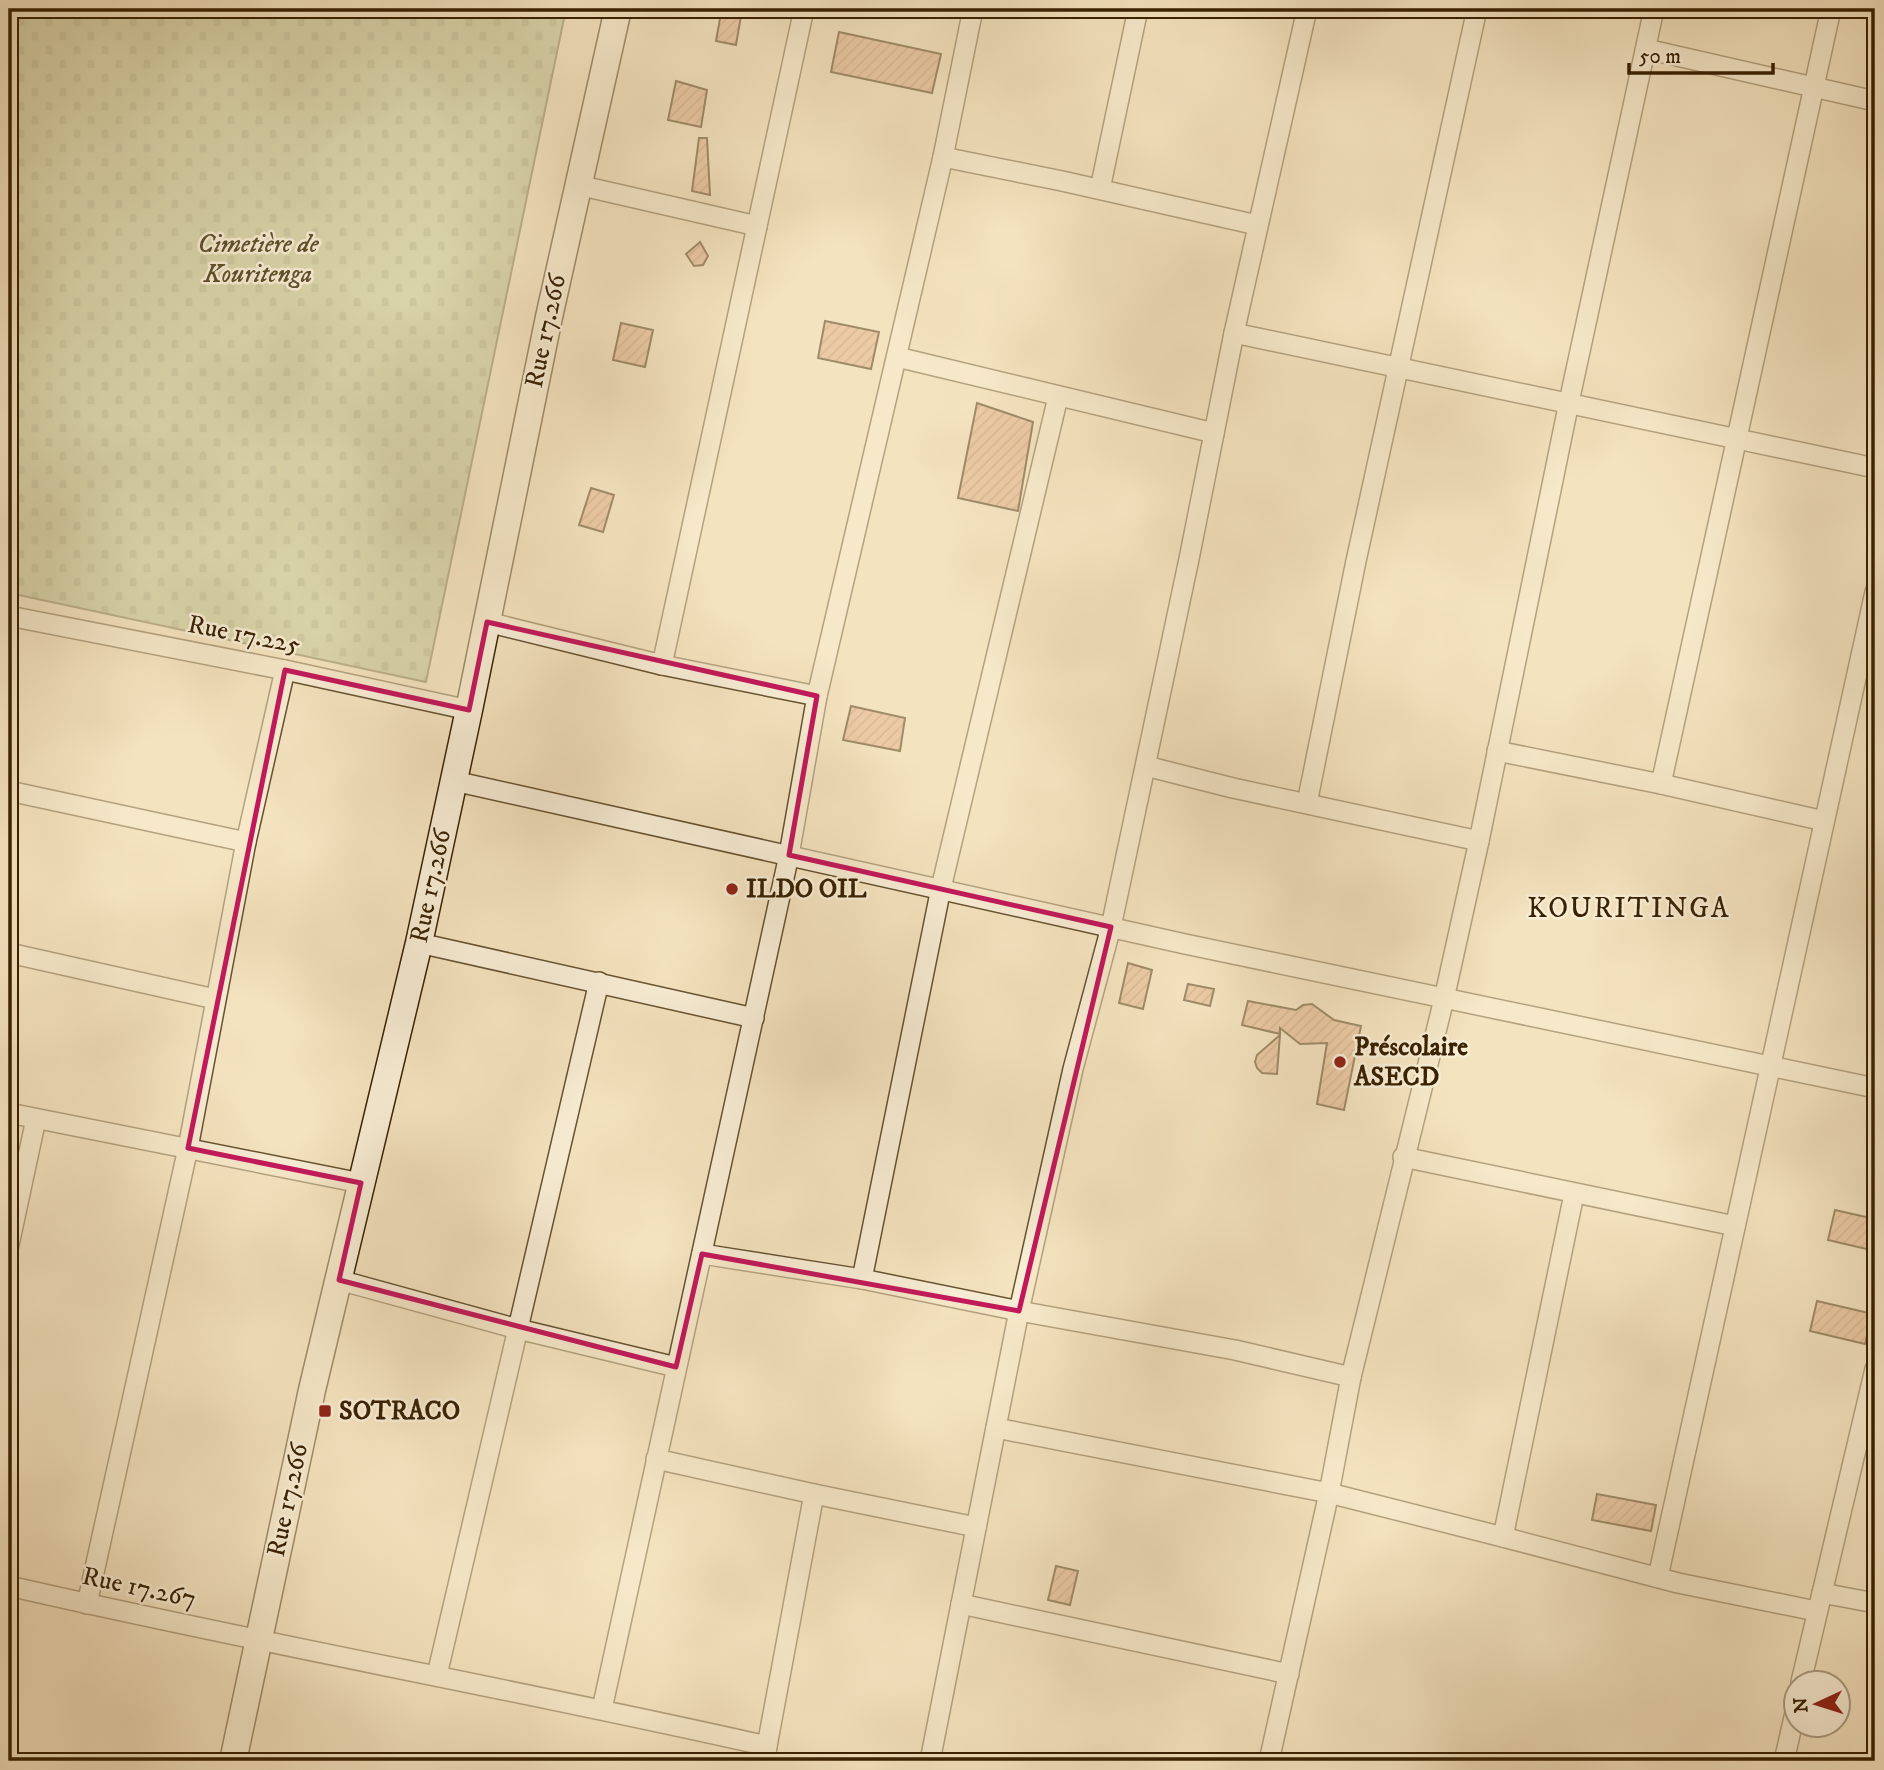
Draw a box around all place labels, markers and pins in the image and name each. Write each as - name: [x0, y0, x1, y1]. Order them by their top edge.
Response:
- place label: ILDO OIL: [746, 873, 867, 906]
- marker: ILDO OIL: [724, 881, 740, 897]
- place label: Préscolaire ASECD: [1353, 1031, 1468, 1094]
- marker: Préscolaire ASECD: [1332, 1054, 1348, 1070]
- place label: SOTRACO: [339, 1395, 460, 1428]
- marker: SOTRACO: [317, 1403, 333, 1419]

